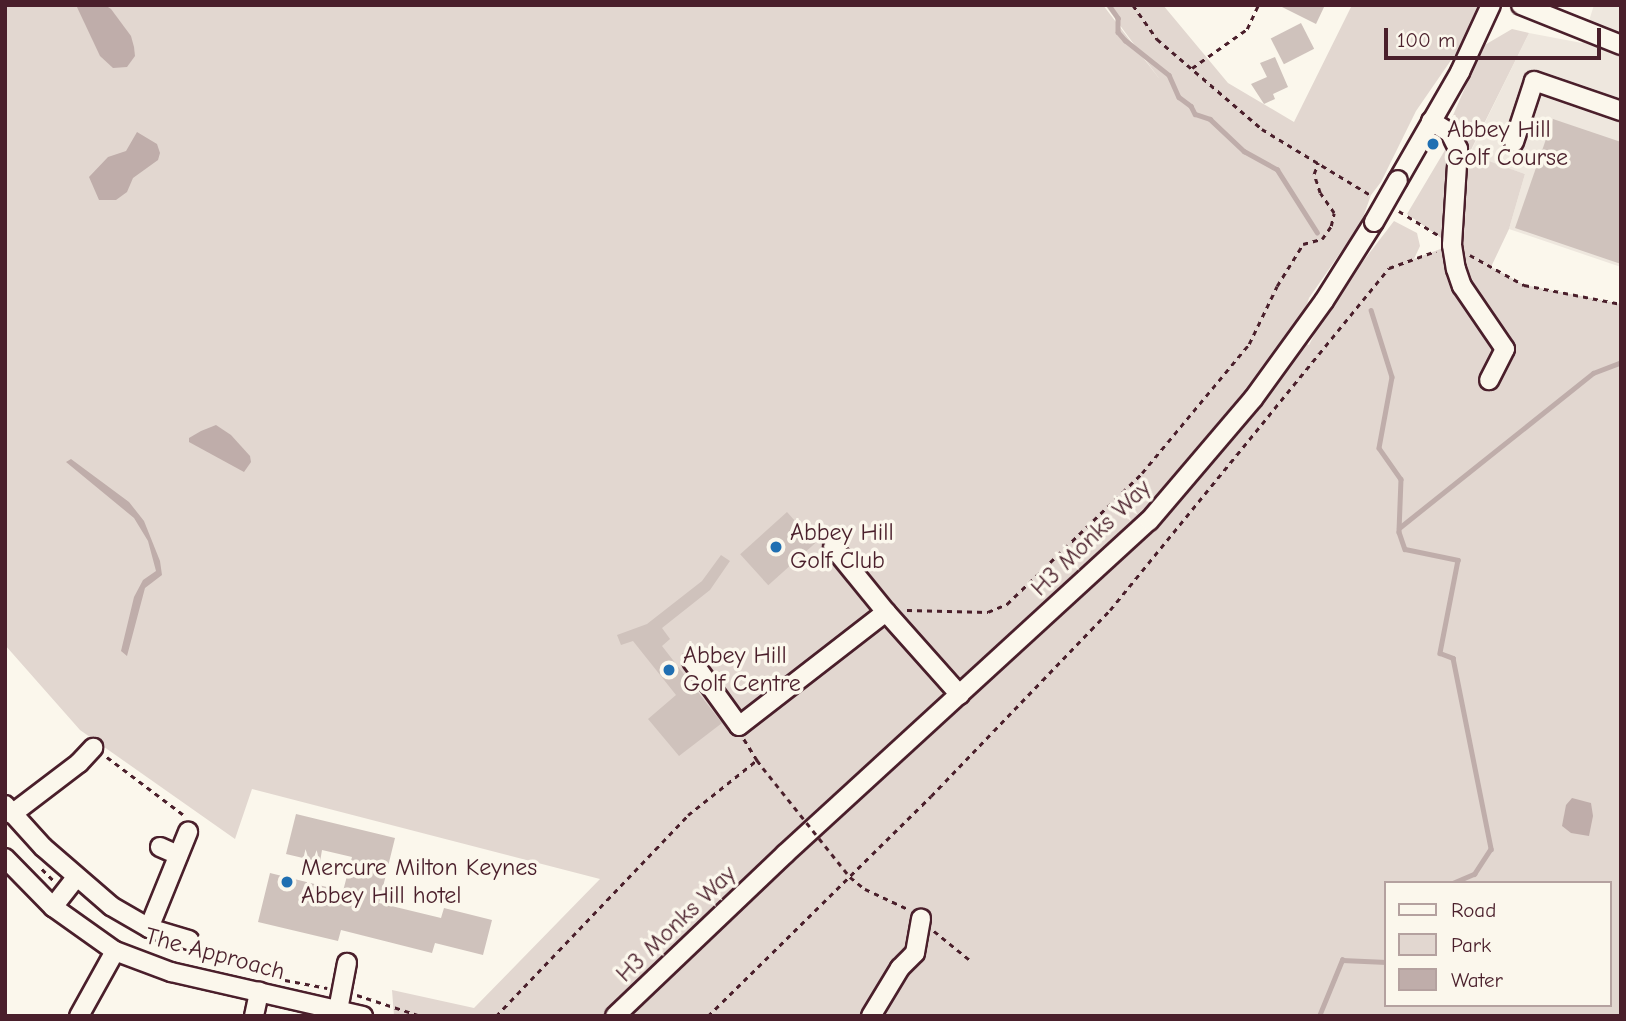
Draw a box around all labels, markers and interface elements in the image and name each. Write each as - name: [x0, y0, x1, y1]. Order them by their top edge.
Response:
- scale bar: [1388, 14, 1605, 58]
- text: 100 m: [1397, 28, 1455, 52]
- place label: Abbey Hill Golf Course: [1447, 116, 1568, 172]
- marker: Abbey Hill Golf Course: [1425, 136, 1441, 152]
- street label: H3 Monks Way: [1025, 474, 1157, 602]
- place label: Abbey Hill Golf Club: [790, 519, 894, 575]
- marker: Abbey Hill Golf Club: [768, 539, 784, 555]
- place label: Abbey Hill Golf Centre: [683, 642, 801, 698]
- marker: Abbey Hill Golf Centre: [661, 662, 677, 678]
- place label: Mercure Milton Keynes Abbey Hill hotel: [301, 854, 537, 910]
- street label: H3 Monks Way: [610, 860, 742, 988]
- marker: Mercure Milton Keynes Abbey Hill hotel: [279, 874, 295, 890]
- legend: [1384, 881, 1612, 1007]
- text: Road: [1451, 898, 1496, 922]
- street label: The Approach: [142, 922, 288, 986]
- text: Park: [1451, 933, 1491, 957]
- text: Water: [1451, 968, 1503, 992]

